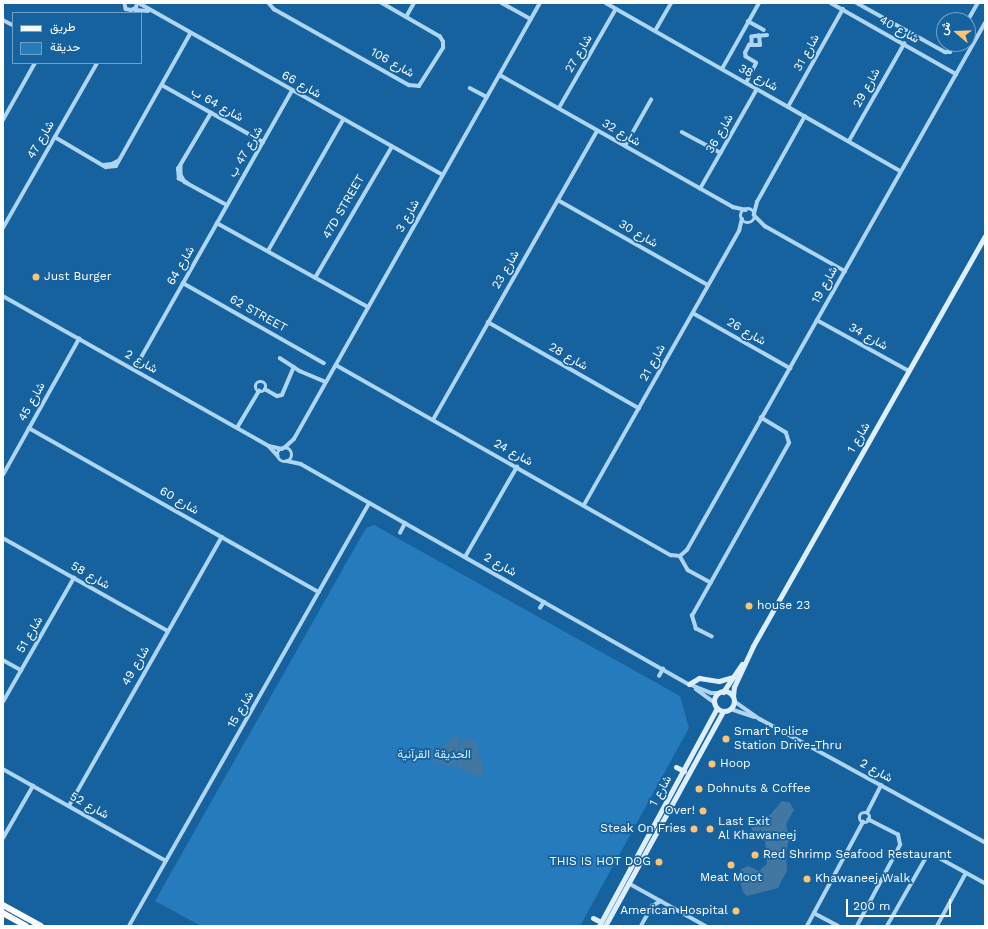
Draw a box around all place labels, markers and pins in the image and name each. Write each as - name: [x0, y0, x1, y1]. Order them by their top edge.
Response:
- place label: Just Burger: [44, 270, 112, 284]
- marker: Just Burger: [31, 272, 41, 282]
- place label: house 23: [757, 599, 810, 613]
- marker: house 23: [744, 601, 754, 611]
- place label: Smart Police Station Drive-Thru: [734, 725, 842, 753]
- marker: Smart Police Station Drive-Thru: [721, 734, 731, 744]
- place label: Hoop: [720, 757, 751, 771]
- marker: Hoop: [707, 759, 717, 769]
- place label: Dohnuts & Coffee: [707, 782, 811, 796]
- marker: Dohnuts & Coffee: [694, 784, 704, 794]
- place label: Over!: [665, 804, 695, 818]
- marker: Over!: [698, 806, 708, 816]
- place label: Last Exit Al Khawaneej: [718, 815, 797, 843]
- place label: Steak On Fries: [600, 822, 686, 836]
- marker: Steak On Fries: [689, 824, 699, 834]
- marker: Last Exit Al Khawaneej: [705, 824, 715, 834]
- place label: Red Shrimp Seafood Restaurant: [763, 848, 952, 862]
- marker: Red Shrimp Seafood Restaurant: [750, 850, 760, 860]
- place label: THIS IS HOT DOG: [549, 855, 651, 869]
- marker: THIS IS HOT DOG: [654, 857, 664, 867]
- marker: Meat Moot: [726, 860, 736, 870]
- place label: Meat Moot: [700, 871, 762, 885]
- place label: Khawaneej Walk: [815, 872, 911, 886]
- marker: Khawaneej Walk: [802, 874, 812, 884]
- place label: American Hospital: [620, 904, 728, 918]
- marker: American Hospital: [731, 906, 741, 916]

